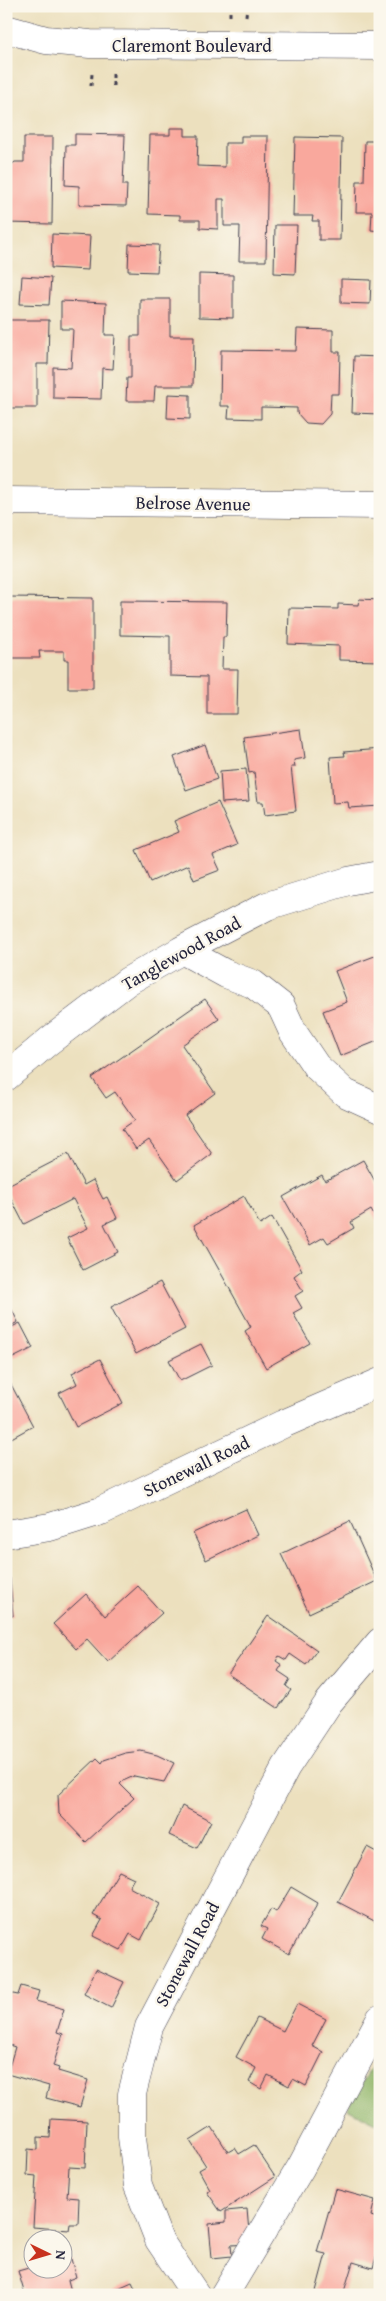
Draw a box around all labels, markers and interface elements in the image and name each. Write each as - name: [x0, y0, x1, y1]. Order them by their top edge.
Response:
- street label: Claremont Boulevard: [112, 32, 272, 59]
- street label: Belrose Avenue: [135, 488, 251, 518]
- street label: Tanglewood Road: [116, 909, 246, 997]
- street label: Stonewall Road: [138, 1428, 254, 1503]
- street label: Stonewall Road: [148, 1896, 226, 2011]
- north arrow: [22, 2228, 72, 2278]
- text: N: [51, 2250, 71, 2261]

